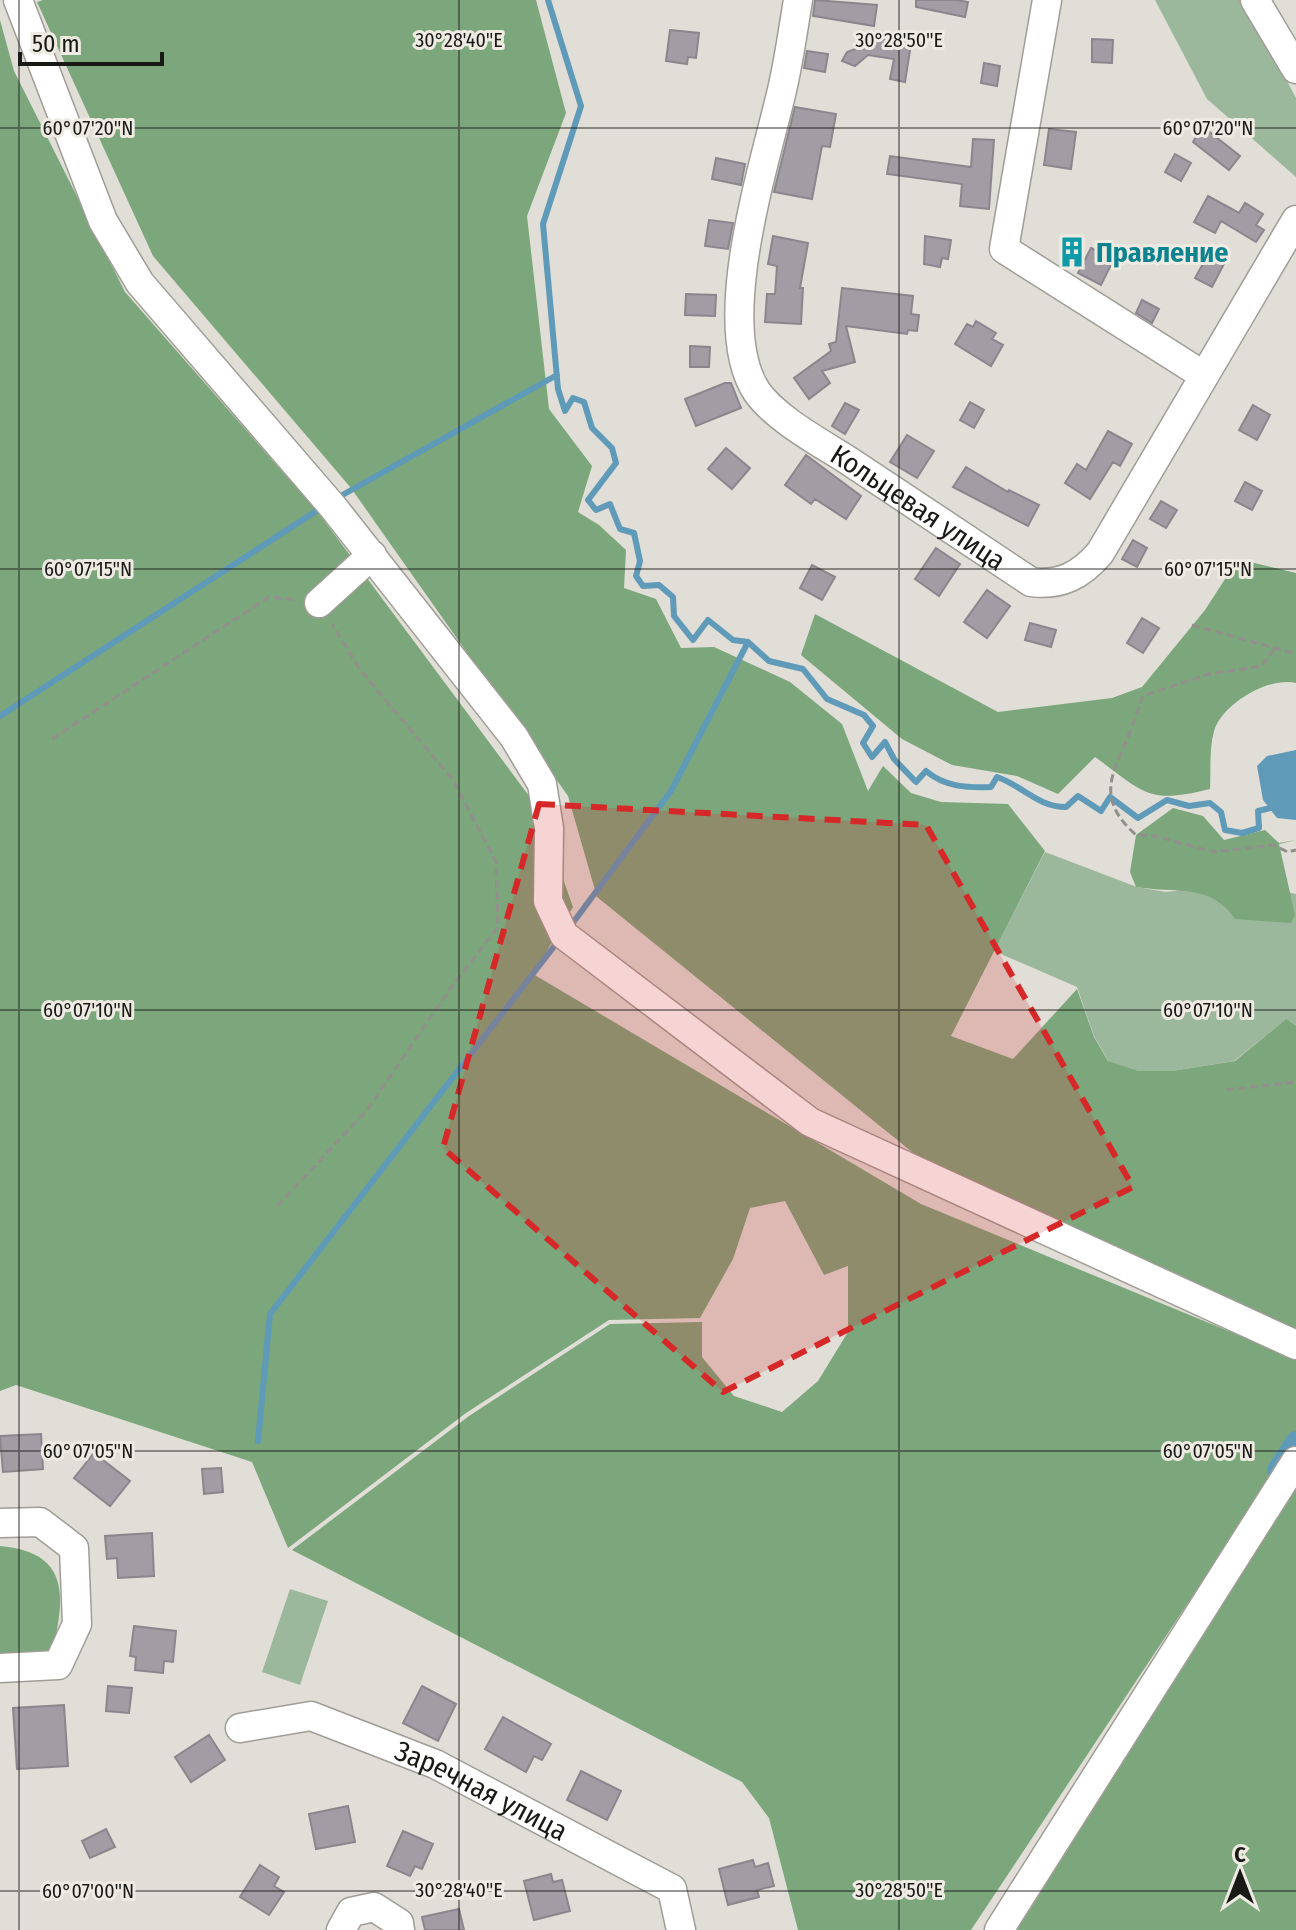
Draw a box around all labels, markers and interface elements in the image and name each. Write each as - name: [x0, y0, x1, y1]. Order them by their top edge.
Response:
- scale bar: [20, 16, 162, 66]
- text: 30°28'40"E: [415, 28, 503, 52]
- text: 30°28'50"E: [855, 28, 943, 52]
- text: 50 m: [32, 30, 80, 58]
- text: 60°07'20"N: [43, 116, 133, 140]
- text: 60°07'20"N: [1163, 116, 1253, 140]
- building icon: Правление: [1055, 235, 1089, 269]
- place label: Правление: [1096, 236, 1228, 269]
- street label: Кольцевая улица: [825, 438, 1012, 578]
- text: 60°07'15"N: [44, 557, 132, 581]
- text: 60°07'15"N: [1164, 557, 1252, 581]
- text: 60°07'10"N: [43, 998, 133, 1022]
- text: 60°07'10"N: [1163, 998, 1253, 1022]
- text: 60°07'05"N: [43, 1439, 133, 1463]
- text: 60°07'05"N: [1163, 1439, 1253, 1463]
- street label: Заречная улица: [390, 1734, 573, 1848]
- north arrow: [1200, 1834, 1280, 1914]
- text: С: [1234, 1841, 1246, 1868]
- text: 30°28'40"E: [415, 1878, 503, 1902]
- text: 30°28'50"E: [855, 1878, 943, 1902]
- text: 60°07'00"N: [42, 1879, 134, 1903]

